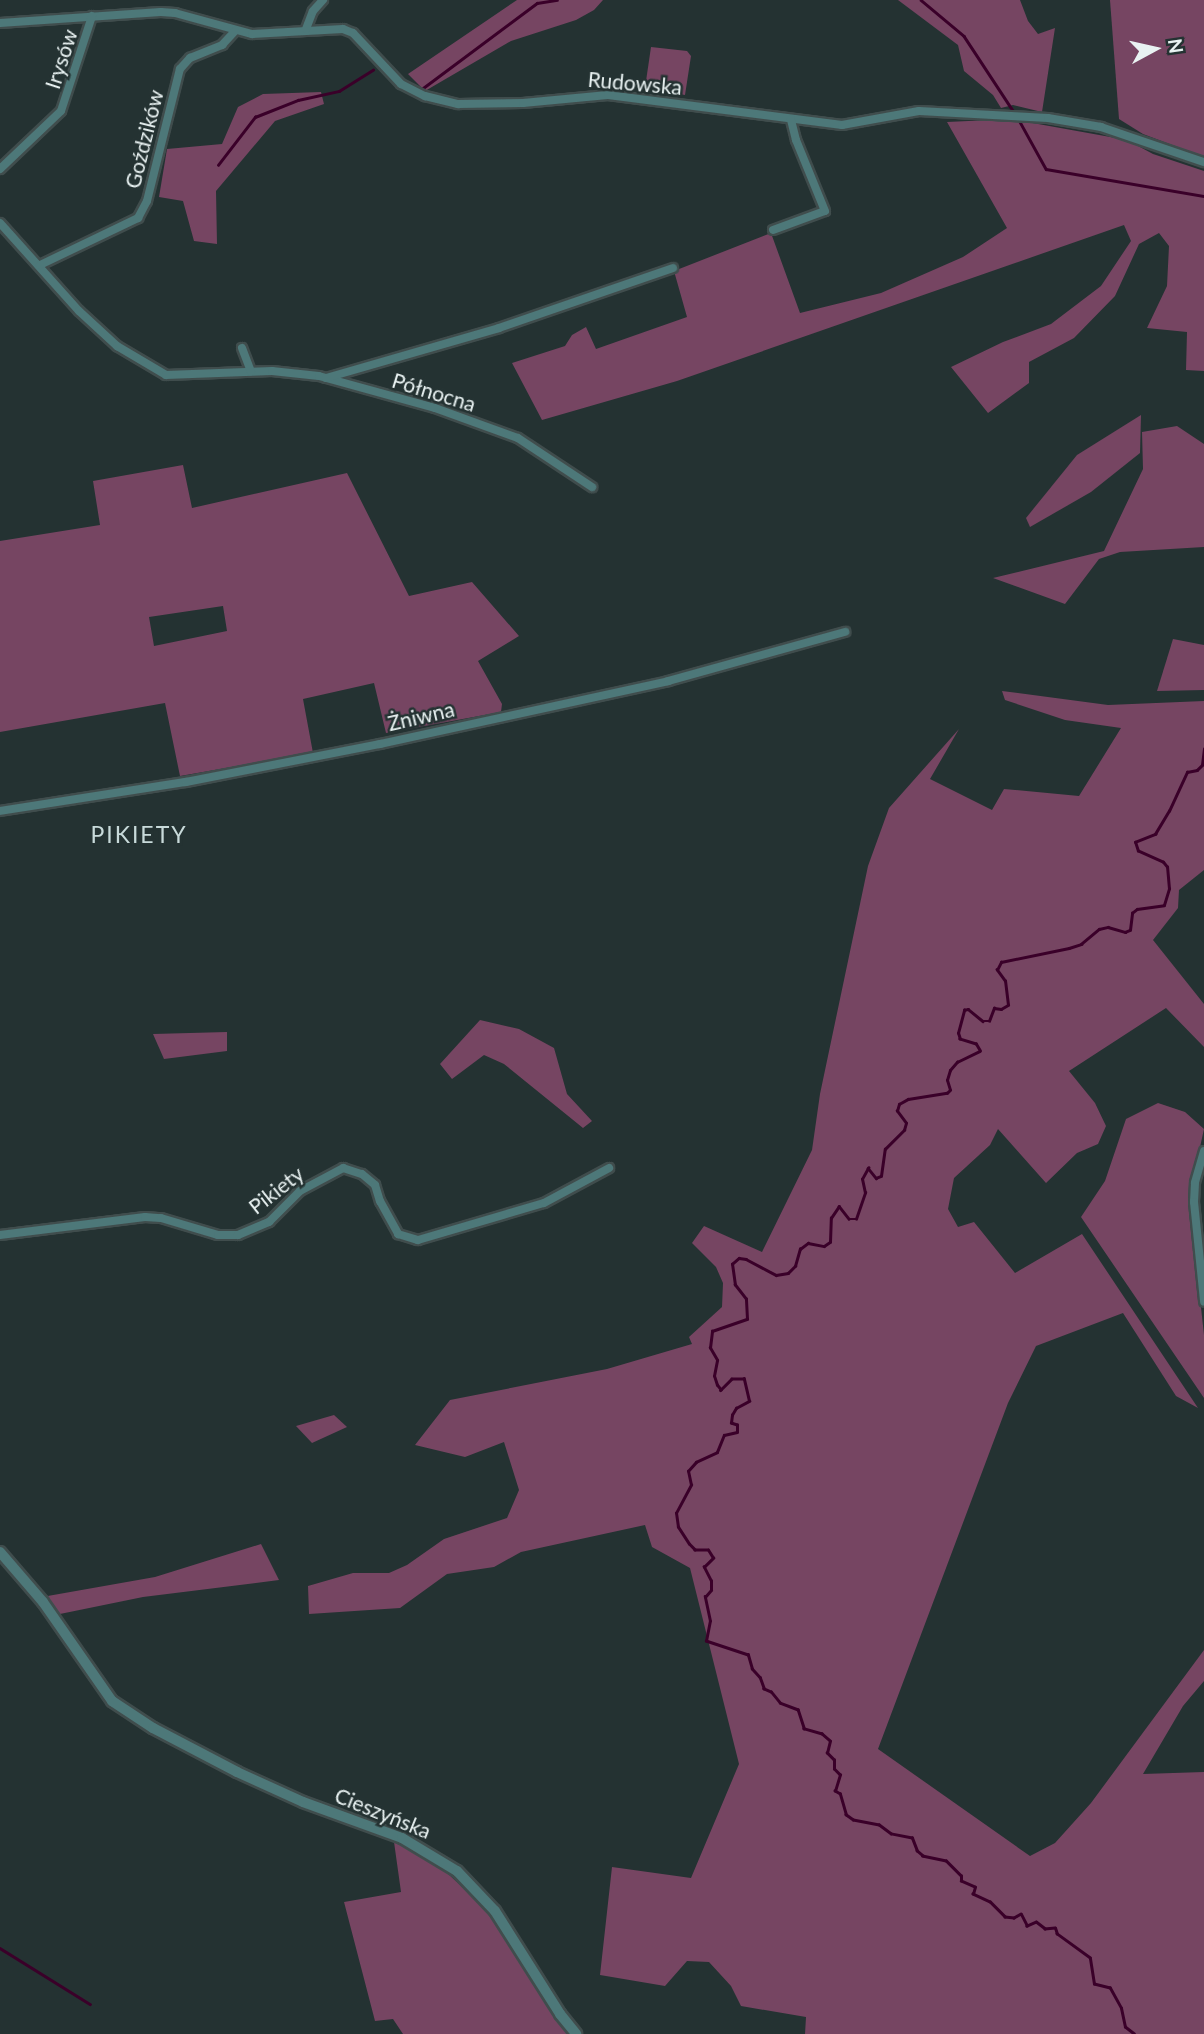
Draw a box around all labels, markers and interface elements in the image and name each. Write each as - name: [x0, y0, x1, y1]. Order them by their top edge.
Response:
- north arrow: [1120, 14, 1190, 84]
- street label: Irysów: [40, 26, 82, 92]
- text: N: [1164, 37, 1189, 55]
- street label: Rudowska: [587, 66, 683, 100]
- street label: Goździków: [120, 87, 168, 191]
- street label: Północna: [389, 367, 479, 417]
- street label: Żniwna: [385, 696, 457, 736]
- district label: PIKIETY: [91, 820, 187, 848]
- street label: Pikiety: [244, 1161, 308, 1219]
- street label: Cieszyńska: [331, 1782, 435, 1844]

